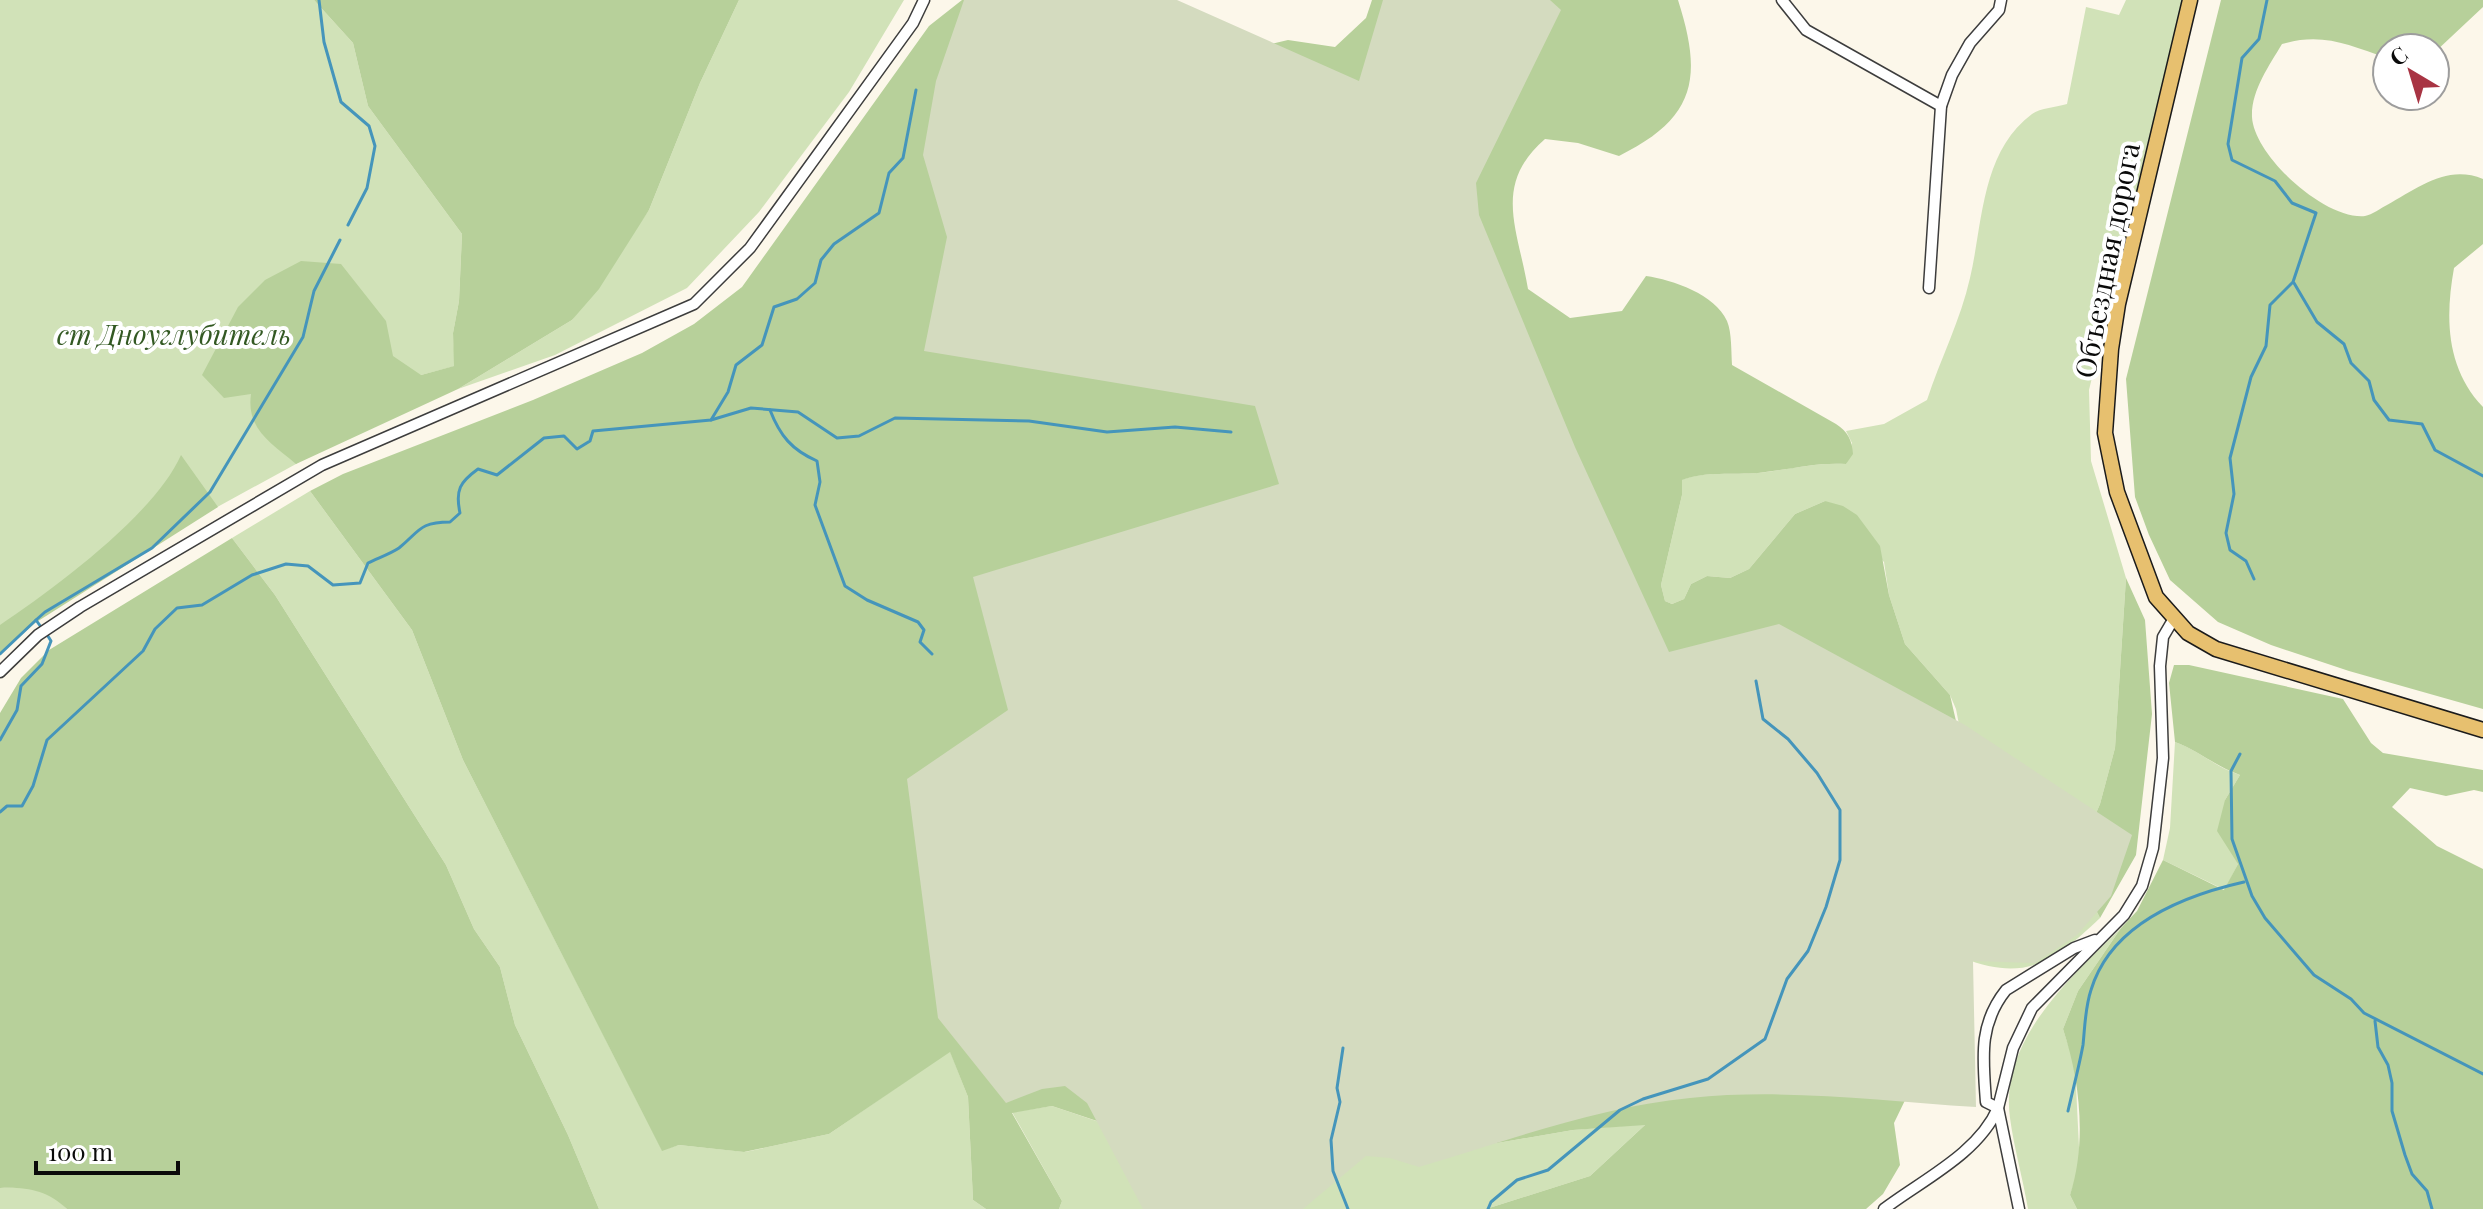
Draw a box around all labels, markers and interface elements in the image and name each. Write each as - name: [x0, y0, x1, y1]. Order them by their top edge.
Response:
- north arrow: [2371, 32, 2451, 112]
- text: С: [2383, 39, 2413, 72]
- street label: Объездная дорога: [2065, 139, 2147, 381]
- park label: ст Дноуглубитель: [57, 315, 291, 352]
- scale bar: [36, 1125, 178, 1175]
- text: 100 m: [48, 1135, 113, 1167]

